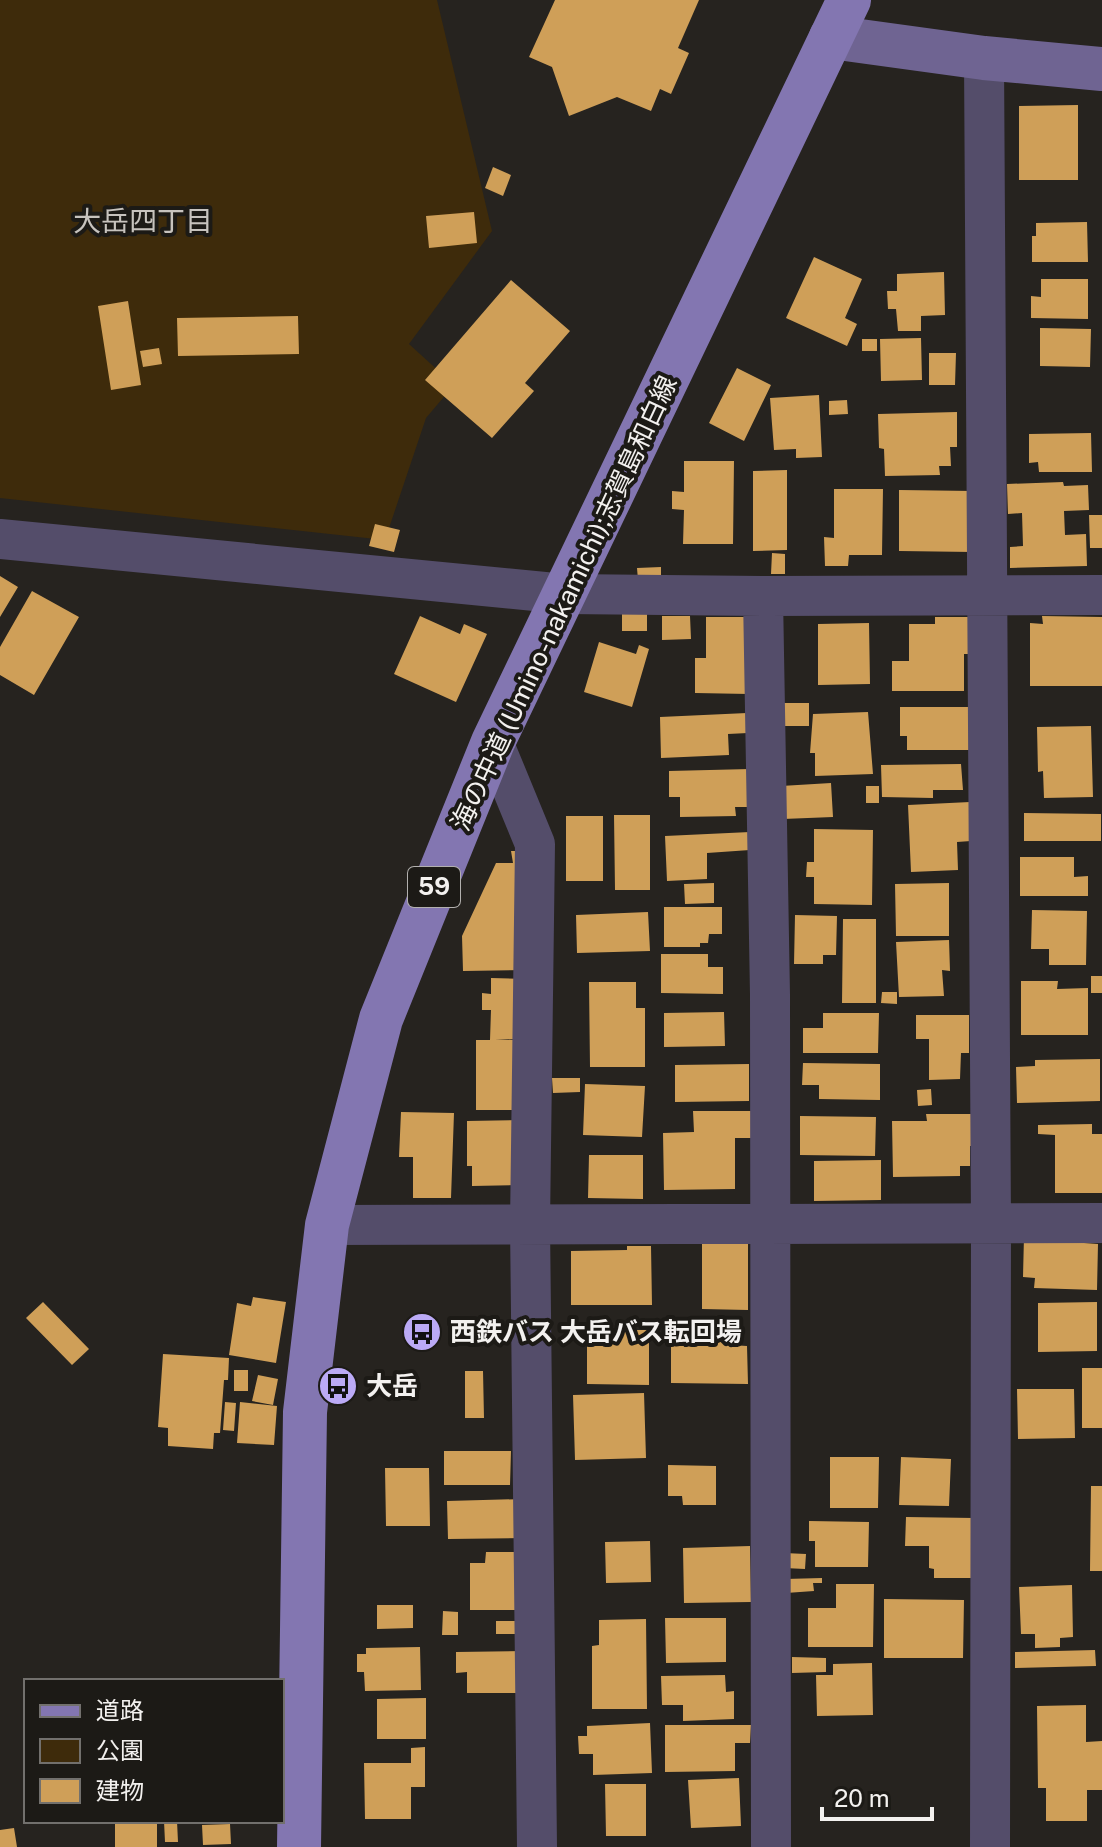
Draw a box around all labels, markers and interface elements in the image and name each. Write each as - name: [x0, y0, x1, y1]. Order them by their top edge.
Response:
- district label: 大岳四丁目: [73, 204, 213, 237]
- street label: 海の中道 (Umino-nakamichi);志賀島和白線: [444, 371, 683, 835]
- road number: 59: [408, 867, 460, 907]
- bus stop icon: 西鉄バス 大岳バス転回場: [401, 1311, 443, 1353]
- place label: 西鉄バス 大岳バス転回場: [450, 1316, 742, 1347]
- bus stop icon: 大岳: [317, 1365, 359, 1407]
- place label: 大岳: [366, 1370, 418, 1401]
- legend: [24, 1679, 284, 1823]
- text: 道路: [96, 1696, 144, 1724]
- text: 公園: [96, 1736, 144, 1764]
- scale bar: [822, 1771, 932, 1821]
- text: 建物: [96, 1776, 144, 1804]
- text: 20 m: [834, 1784, 890, 1812]

